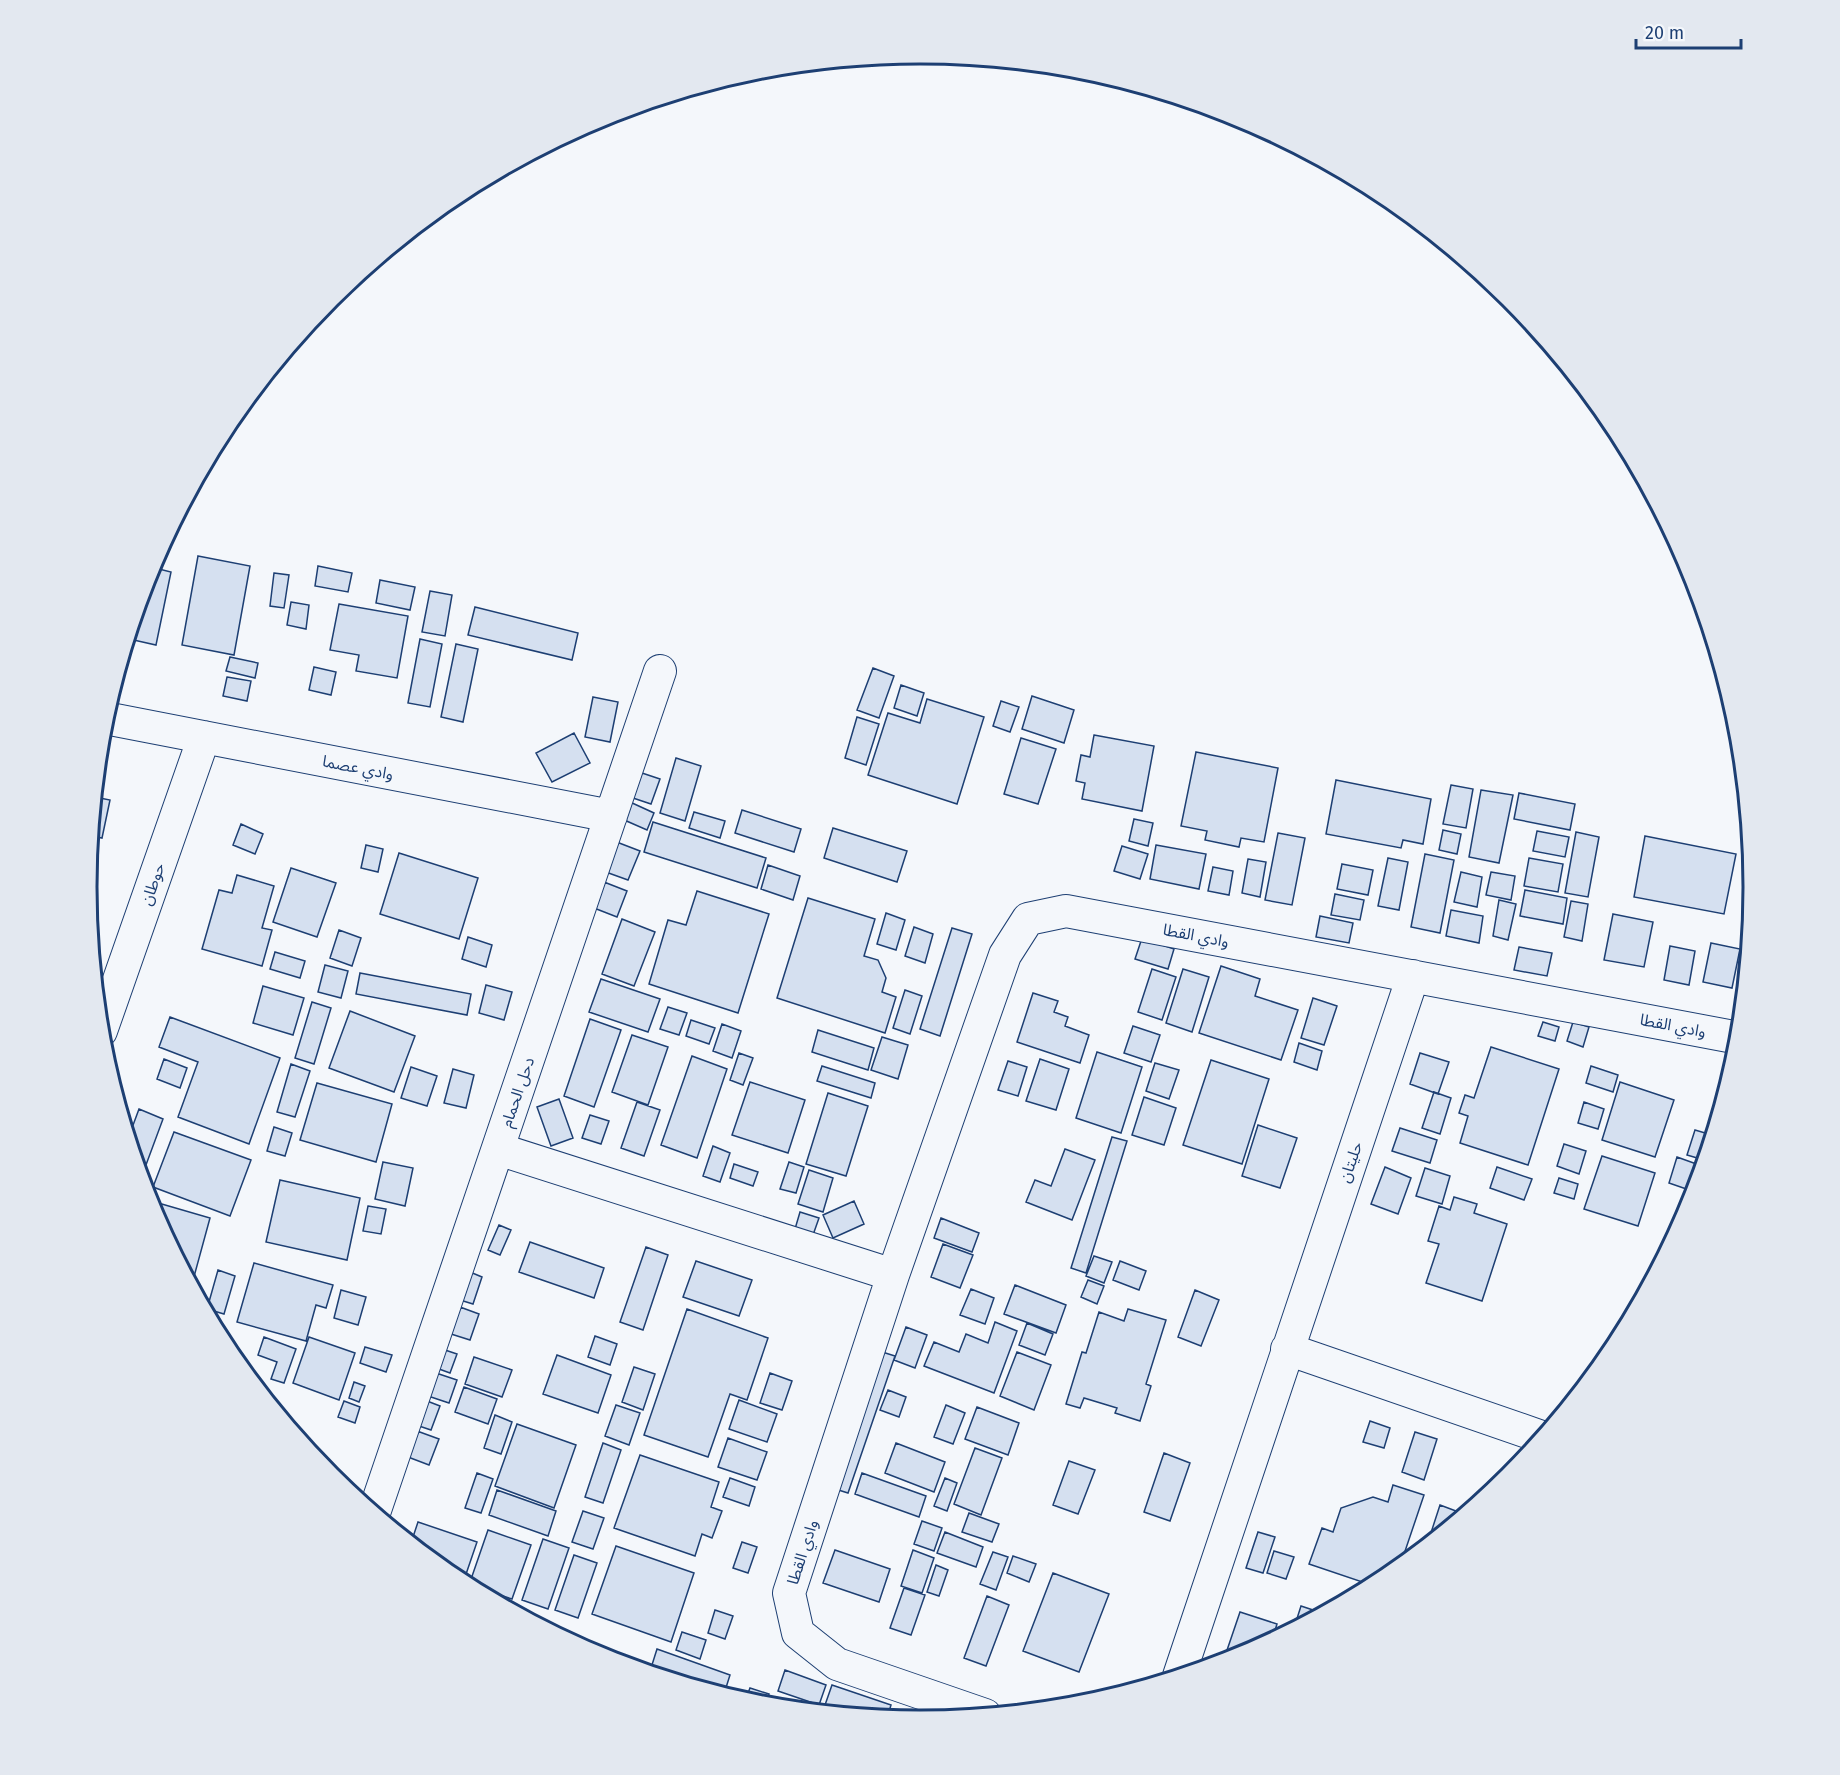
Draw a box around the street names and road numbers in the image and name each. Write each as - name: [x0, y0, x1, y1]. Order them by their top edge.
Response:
- street label: وادي عصما: [320, 751, 395, 786]
- street label: حوطان: [136, 861, 169, 908]
- street label: وادي القطا: [1161, 920, 1231, 954]
- street label: وادي القطا: [1638, 1010, 1708, 1044]
- street label: دحل الحمام: [497, 1055, 541, 1131]
- street label: حليتان: [1335, 1139, 1366, 1185]
- street label: وادي القطا: [783, 1517, 824, 1588]

